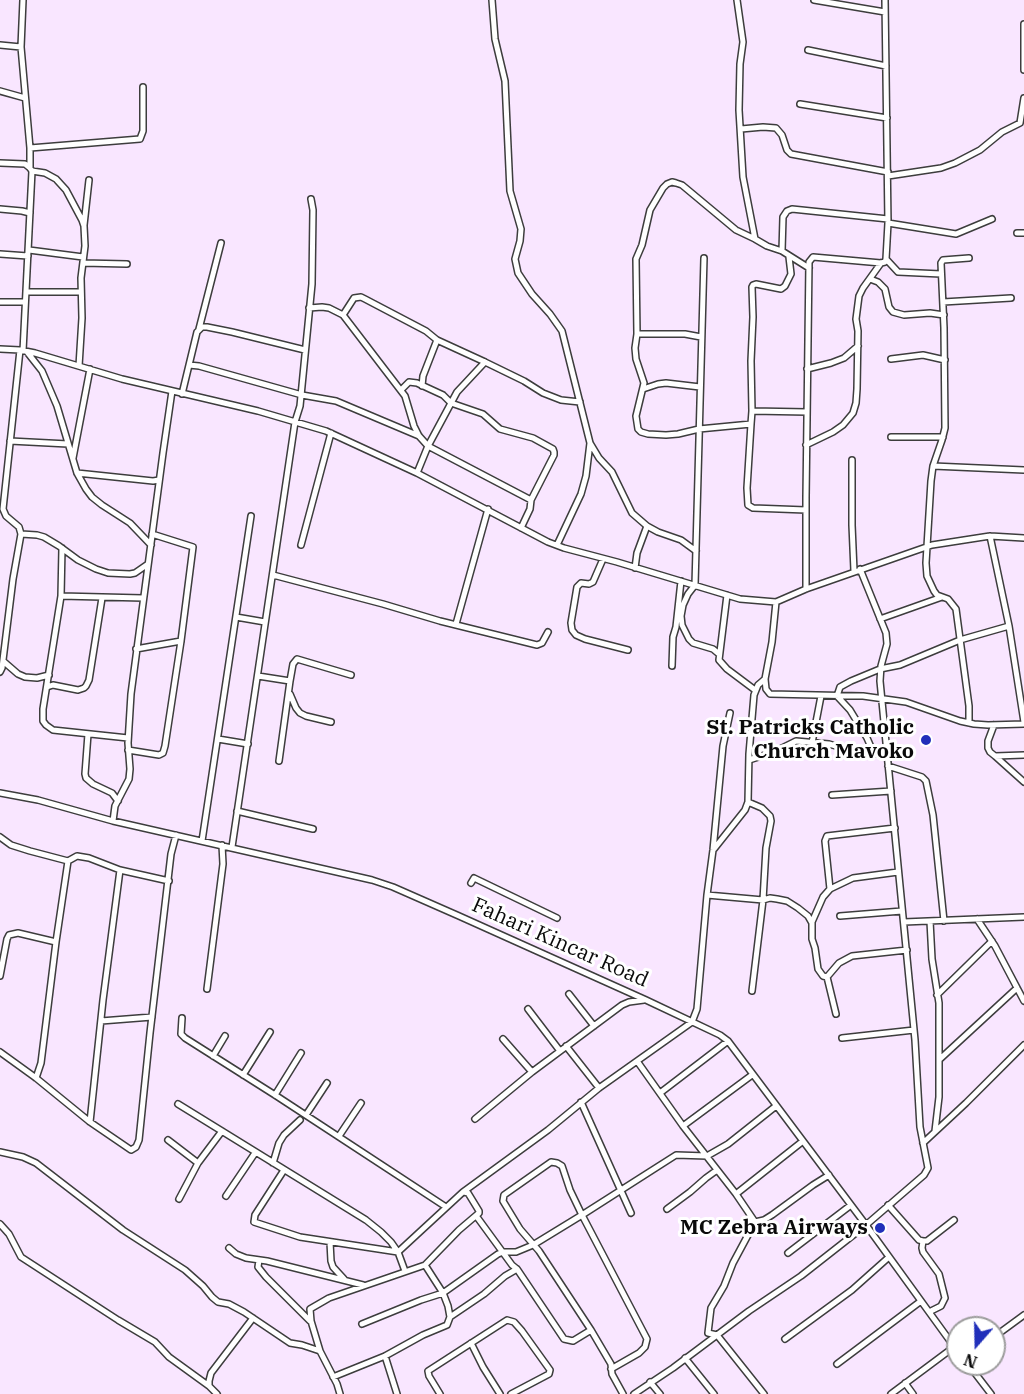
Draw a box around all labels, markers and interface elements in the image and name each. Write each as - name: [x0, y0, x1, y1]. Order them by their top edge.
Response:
- place label: St. Patricks Catholic Church Mavoko: [706, 715, 914, 765]
- marker: St. Patricks Catholic Church Mavoko: [919, 733, 933, 747]
- street label: Fahari Kincar Road: [468, 893, 652, 993]
- place label: MC Zebra Airways: [680, 1215, 868, 1241]
- marker: MC Zebra Airways: [873, 1221, 887, 1235]
- north arrow: [946, 1316, 1006, 1376]
- text: N: [961, 1349, 980, 1373]

